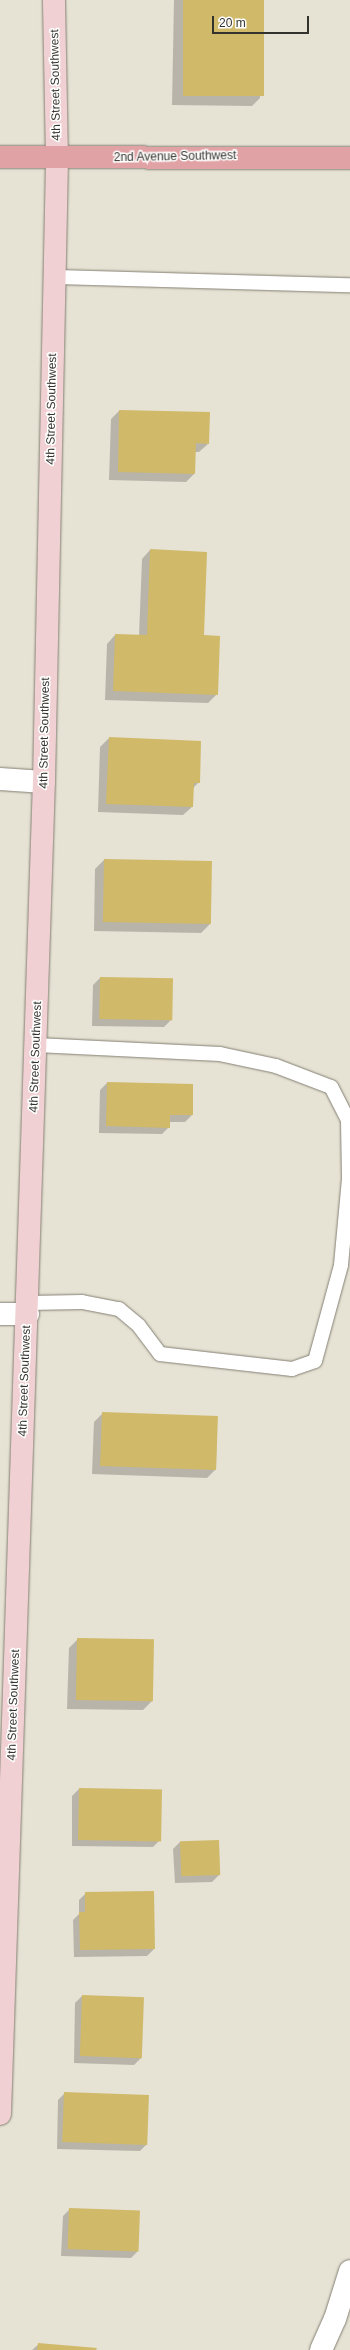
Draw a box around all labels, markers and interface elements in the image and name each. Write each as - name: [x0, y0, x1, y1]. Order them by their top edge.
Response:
- scale bar: [214, 8, 311, 34]
- text: 20 m: [219, 16, 246, 30]
- street label: 4th Street Southwest: [48, 29, 64, 141]
- street label: 2nd Avenue Southwest: [113, 149, 237, 165]
- street label: 4th Street Southwest: [44, 353, 60, 465]
- street label: 4th Street Southwest: [37, 677, 53, 789]
- street label: 4th Street Southwest: [27, 1001, 45, 1113]
- street label: 4th Street Southwest: [16, 1325, 34, 1437]
- street label: 4th Street Southwest: [5, 1649, 23, 1761]

